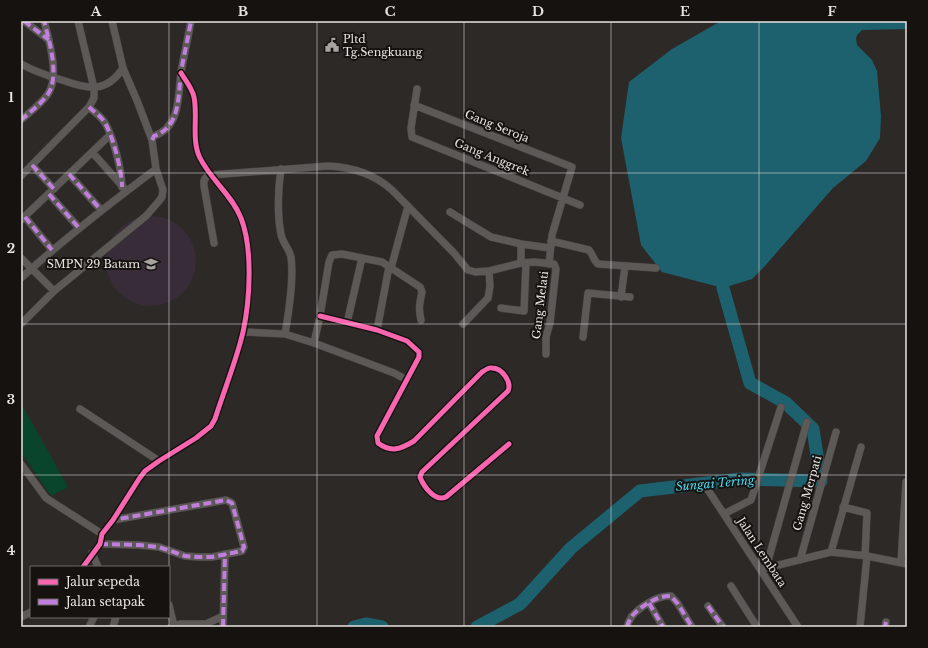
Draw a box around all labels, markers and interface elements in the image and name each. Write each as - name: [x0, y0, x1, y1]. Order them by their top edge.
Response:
- text: A: [90, 3, 102, 20]
- text: B: [238, 3, 248, 20]
- text: C: [385, 3, 396, 20]
- text: D: [532, 3, 544, 20]
- text: E: [680, 3, 690, 20]
- text: F: [828, 3, 837, 20]
- place label: Pltd Tg.Sengkuang: [343, 32, 423, 59]
- public building icon: Pltd Tg.Sengkuang: [324, 37, 340, 53]
- text: 1: [8, 89, 14, 106]
- street label: Gang Seroja: [463, 107, 532, 146]
- street label: Gang Anggrek: [452, 136, 532, 179]
- text: 2: [7, 240, 15, 257]
- school or university icon: SMPN 29 Batam: [143, 256, 159, 272]
- place label: SMPN 29 Batam: [47, 257, 140, 271]
- street label: Gang Melati: [529, 270, 551, 340]
- text: 3: [7, 391, 15, 408]
- street label: Gang Merpati: [790, 454, 824, 532]
- water label: Sungai Tering: [675, 472, 757, 494]
- street label: Jalan Lembata: [733, 513, 790, 590]
- text: 4: [7, 542, 16, 559]
- legend: [30, 566, 170, 618]
- text: Jalur sepeda: [64, 574, 140, 589]
- text: Jalan setapak: [64, 594, 146, 609]

